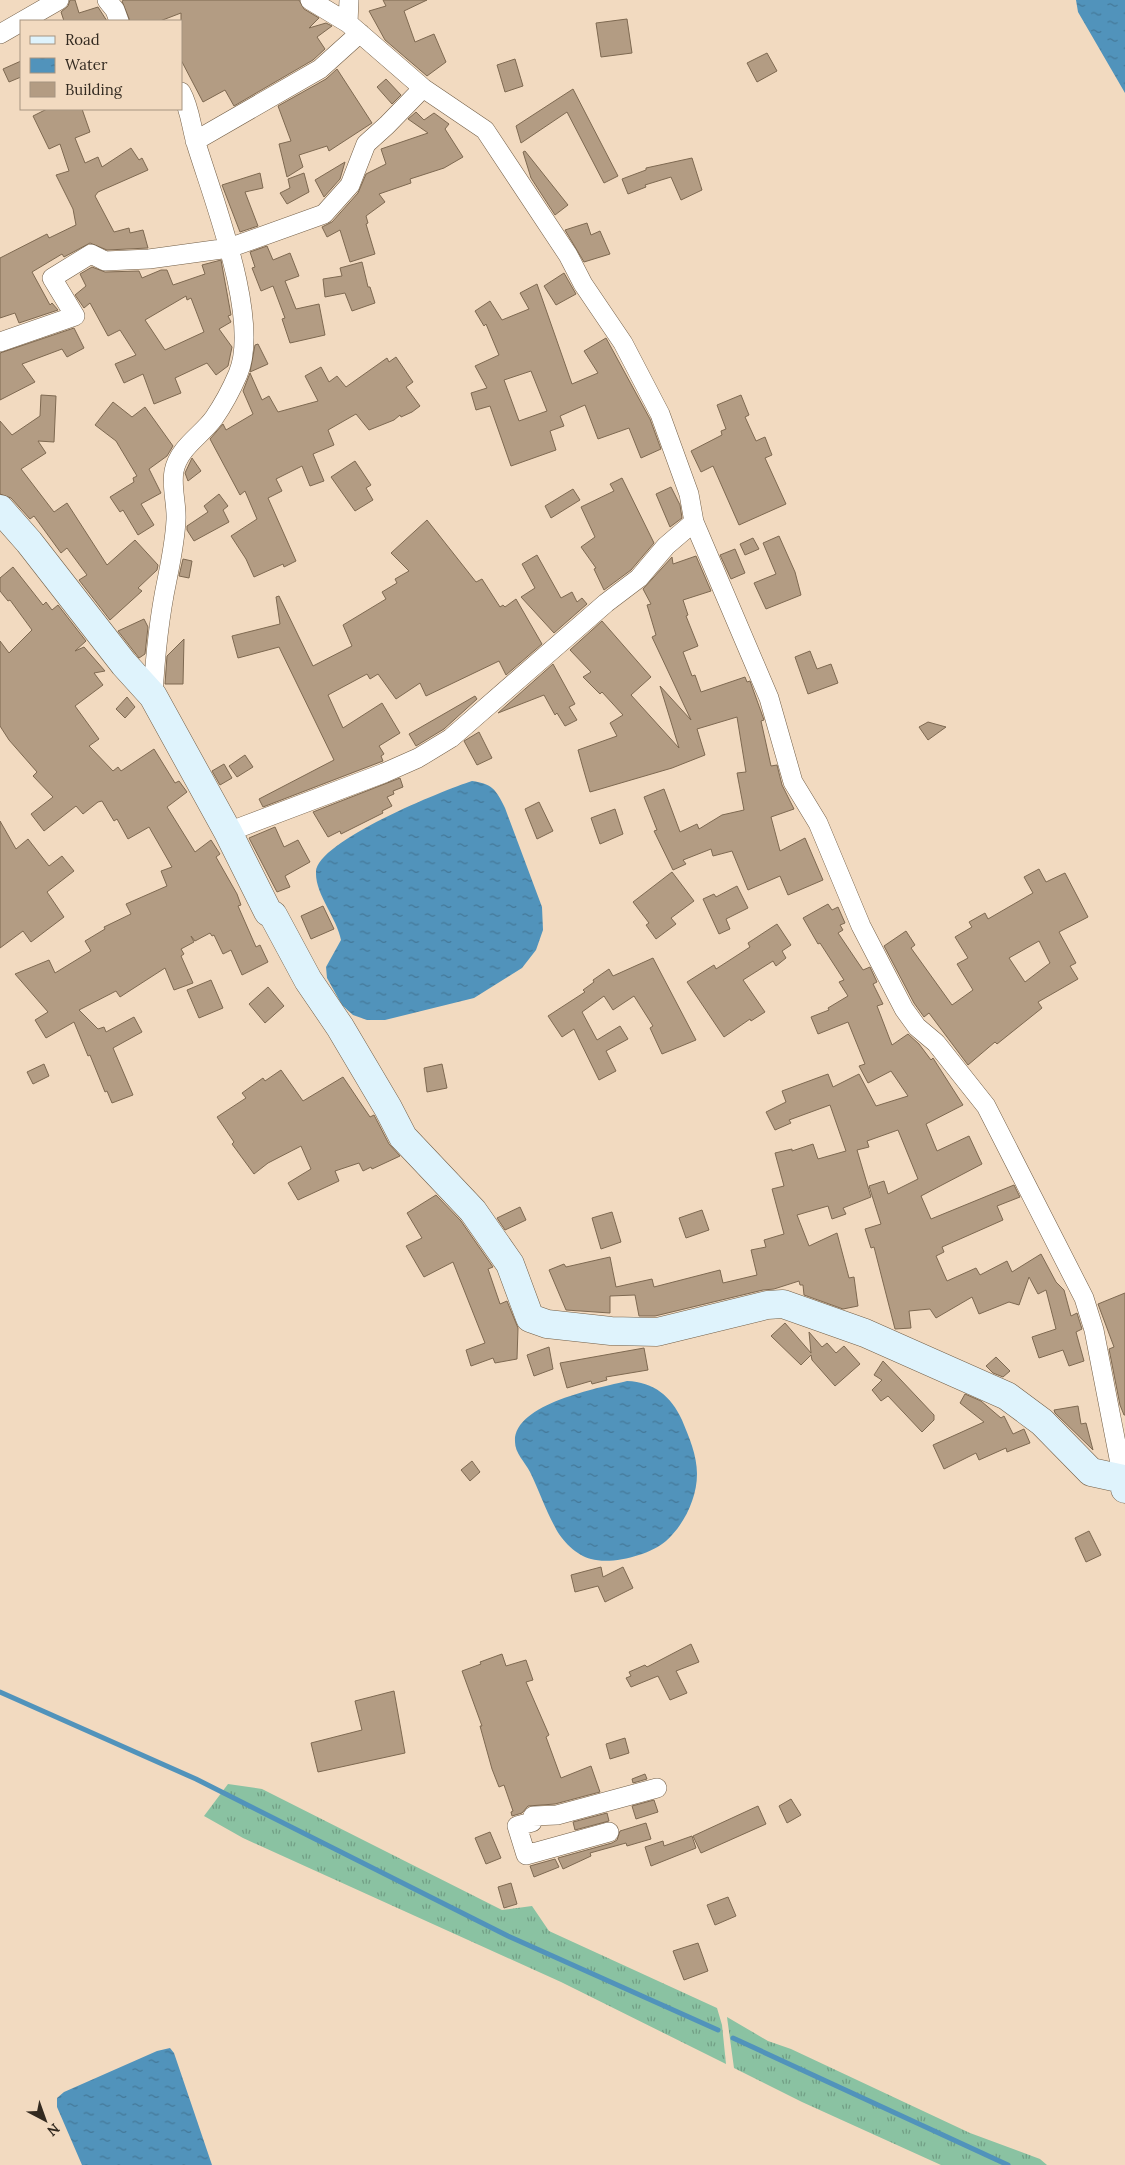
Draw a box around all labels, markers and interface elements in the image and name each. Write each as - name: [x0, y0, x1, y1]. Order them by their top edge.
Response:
- legend: [20, 20, 182, 110]
- text: Road: [65, 30, 100, 49]
- text: Water: [65, 55, 108, 74]
- text: Building: [65, 80, 123, 99]
- north arrow: [20, 2095, 70, 2145]
- text: N: [43, 2119, 64, 2140]

